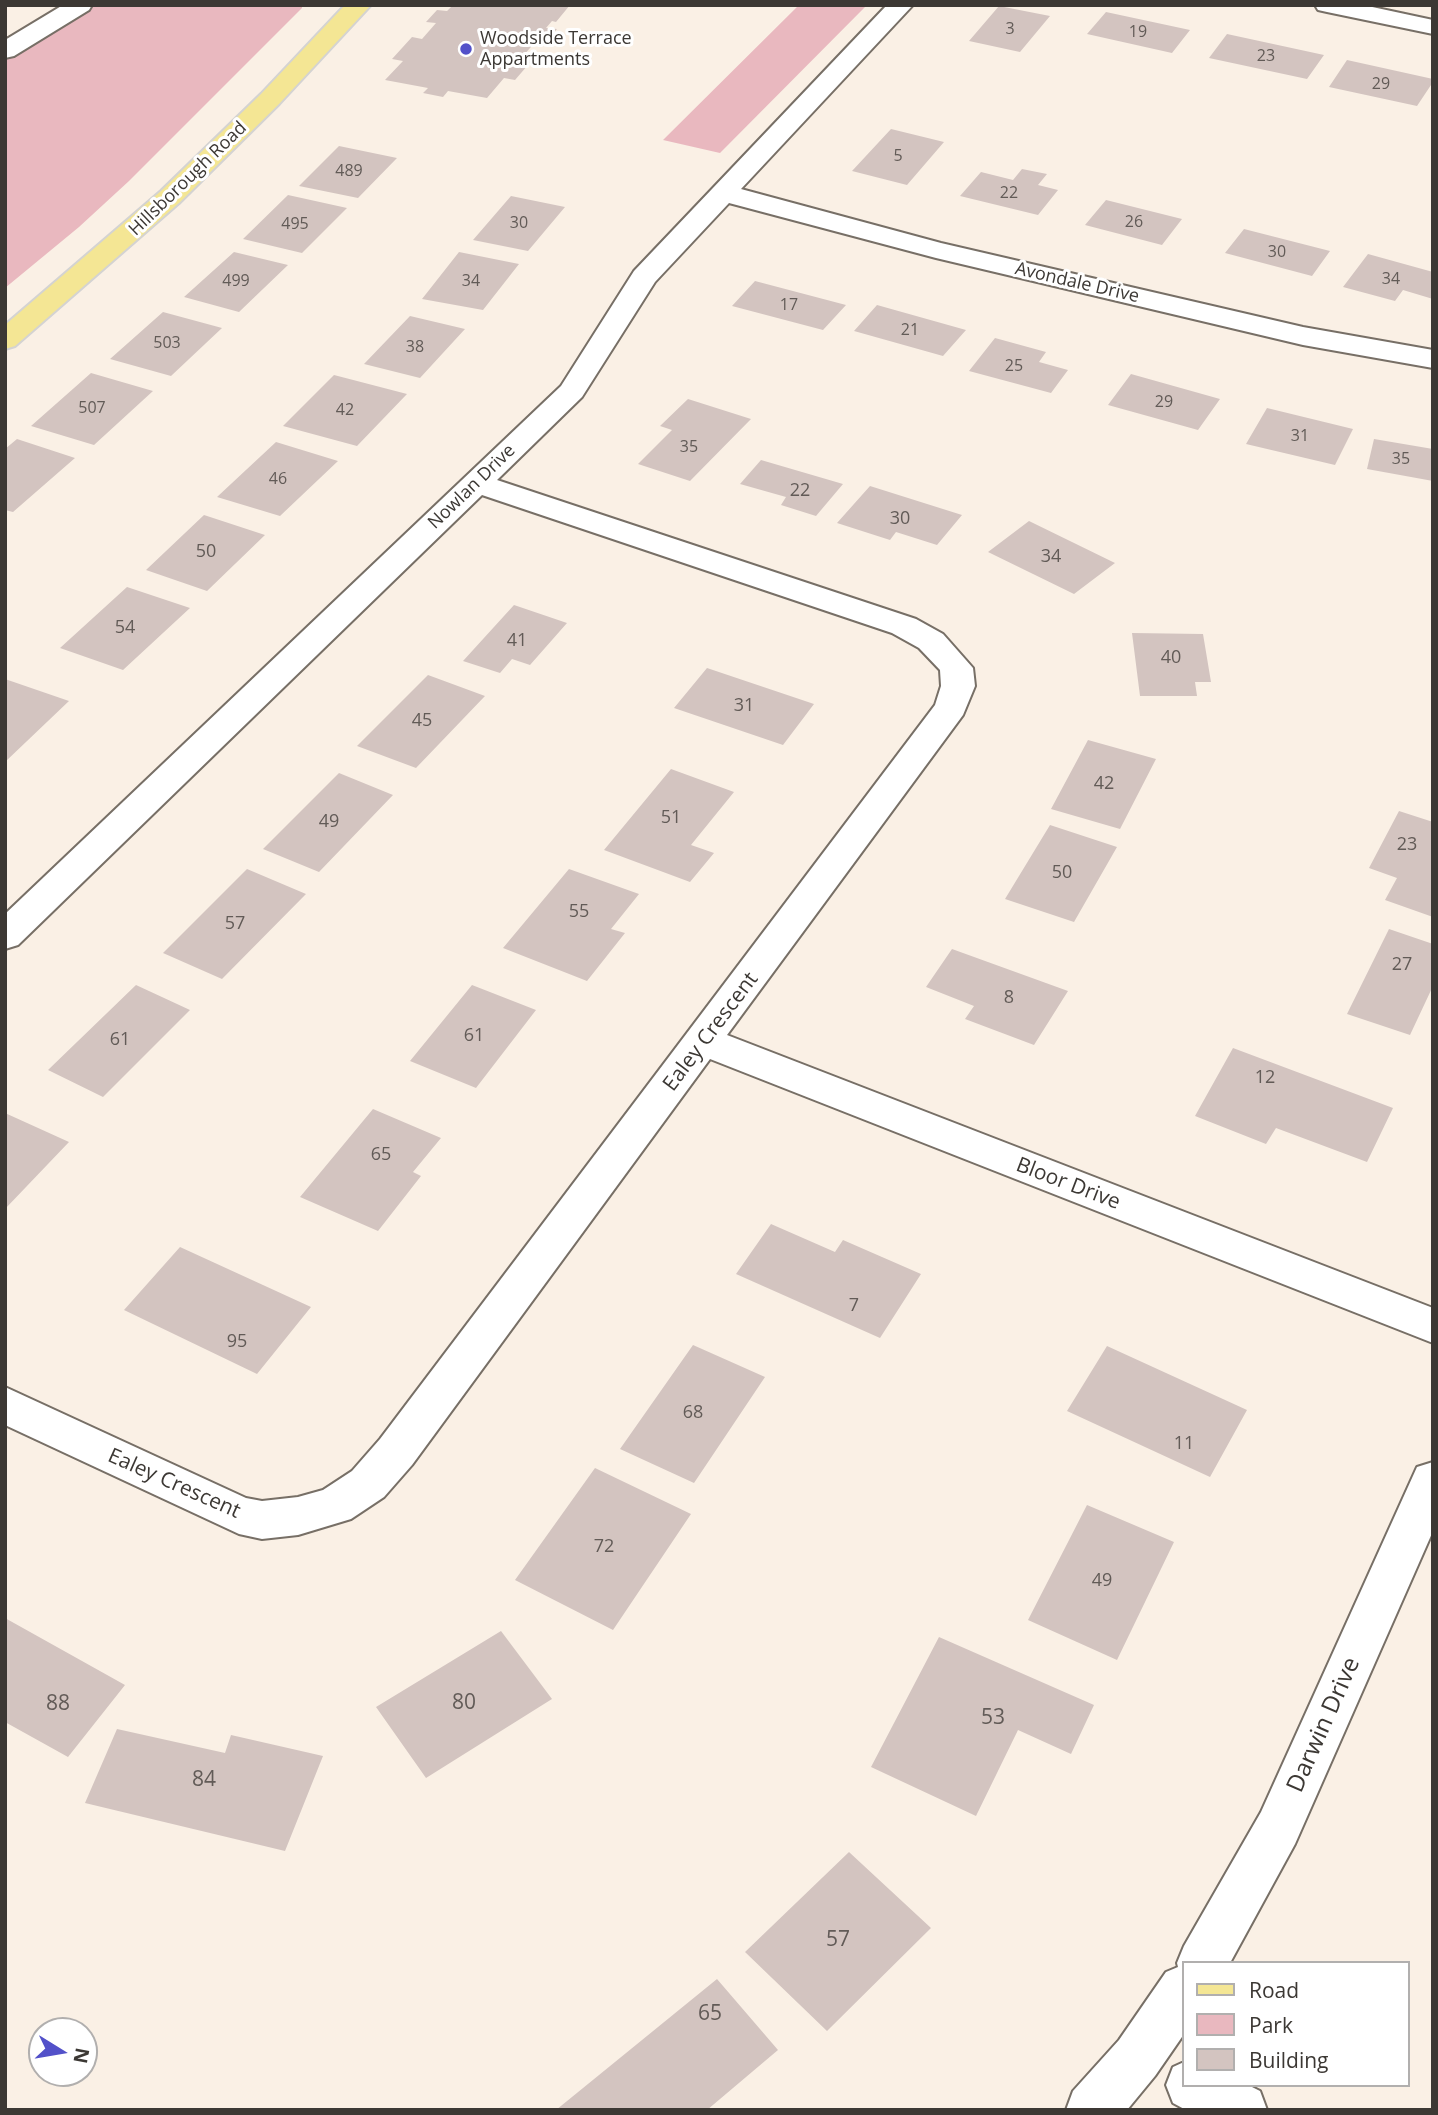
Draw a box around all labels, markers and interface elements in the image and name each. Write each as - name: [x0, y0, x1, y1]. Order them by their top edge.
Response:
- house number: 3: [1005, 19, 1015, 39]
- house number: 19: [1129, 22, 1147, 42]
- place label: Woodside Terrace Appartments: [480, 28, 632, 70]
- marker: Woodside Terrace Appartments: [458, 41, 474, 57]
- house number: 23: [1257, 46, 1275, 66]
- house number: 29: [1372, 74, 1390, 94]
- street label: Hillsborough Road: [125, 117, 251, 241]
- house number: 5: [893, 146, 903, 166]
- house number: 489: [335, 161, 363, 181]
- house number: 22: [1000, 183, 1018, 203]
- house number: 26: [1125, 212, 1143, 232]
- house number: 30: [510, 213, 528, 233]
- house number: 495: [281, 214, 309, 234]
- house number: 30: [1268, 242, 1286, 262]
- street label: Avondale Drive: [1013, 258, 1141, 308]
- house number: 34: [1382, 269, 1400, 289]
- house number: 499: [222, 271, 250, 291]
- house number: 34: [462, 271, 480, 291]
- house number: 17: [780, 295, 798, 315]
- house number: 21: [901, 320, 919, 340]
- house number: 503: [153, 333, 181, 353]
- house number: 38: [406, 337, 424, 357]
- house number: 25: [1005, 356, 1023, 376]
- house number: 29: [1155, 392, 1173, 412]
- house number: 507: [78, 398, 106, 418]
- house number: 42: [336, 400, 354, 420]
- house number: 31: [1291, 426, 1309, 446]
- house number: 35: [680, 437, 698, 457]
- street label: Nowlan Drive: [424, 440, 520, 534]
- house number: 35: [1392, 449, 1410, 469]
- house number: 46: [269, 469, 287, 489]
- house number: 22: [790, 480, 810, 502]
- house number: 30: [890, 508, 910, 530]
- house number: 50: [196, 541, 216, 563]
- house number: 34: [1041, 546, 1061, 568]
- house number: 54: [115, 617, 135, 639]
- house number: 41: [507, 630, 527, 652]
- house number: 40: [1161, 647, 1181, 669]
- house number: 31: [734, 695, 754, 717]
- house number: 45: [412, 710, 432, 732]
- house number: 42: [1094, 773, 1114, 795]
- house number: 51: [661, 807, 681, 829]
- house number: 49: [319, 811, 339, 833]
- house number: 23: [1397, 834, 1417, 856]
- house number: 50: [1052, 862, 1072, 884]
- house number: 55: [569, 901, 589, 923]
- house number: 57: [225, 913, 245, 935]
- house number: 27: [1392, 954, 1412, 976]
- street label: Ealey Crescent: [658, 968, 764, 1096]
- house number: 8: [1004, 987, 1014, 1009]
- house number: 61: [464, 1025, 484, 1047]
- house number: 61: [110, 1029, 130, 1051]
- house number: 12: [1255, 1067, 1275, 1089]
- house number: 65: [371, 1144, 391, 1166]
- street label: Bloor Drive: [1012, 1153, 1124, 1215]
- house number: 7: [849, 1295, 859, 1317]
- house number: 95: [227, 1331, 247, 1353]
- house number: 68: [683, 1402, 703, 1424]
- house number: 11: [1174, 1433, 1194, 1455]
- street label: Ealey Crescent: [104, 1444, 244, 1524]
- house number: 72: [594, 1536, 614, 1558]
- house number: 49: [1092, 1570, 1112, 1592]
- street label: Darwin Drive: [1281, 1653, 1367, 1797]
- house number: 80: [452, 1690, 476, 1716]
- house number: 88: [46, 1691, 70, 1717]
- house number: 53: [981, 1705, 1005, 1731]
- house number: 84: [192, 1767, 216, 1793]
- house number: 57: [826, 1927, 850, 1953]
- legend: [1182, 1961, 1410, 2087]
- text: Road: [1249, 1976, 1299, 2004]
- house number: 65: [698, 2001, 722, 2027]
- text: Park: [1249, 2011, 1293, 2039]
- north arrow: [28, 2017, 98, 2087]
- text: N: [67, 2046, 96, 2066]
- text: Building: [1249, 2046, 1328, 2074]

